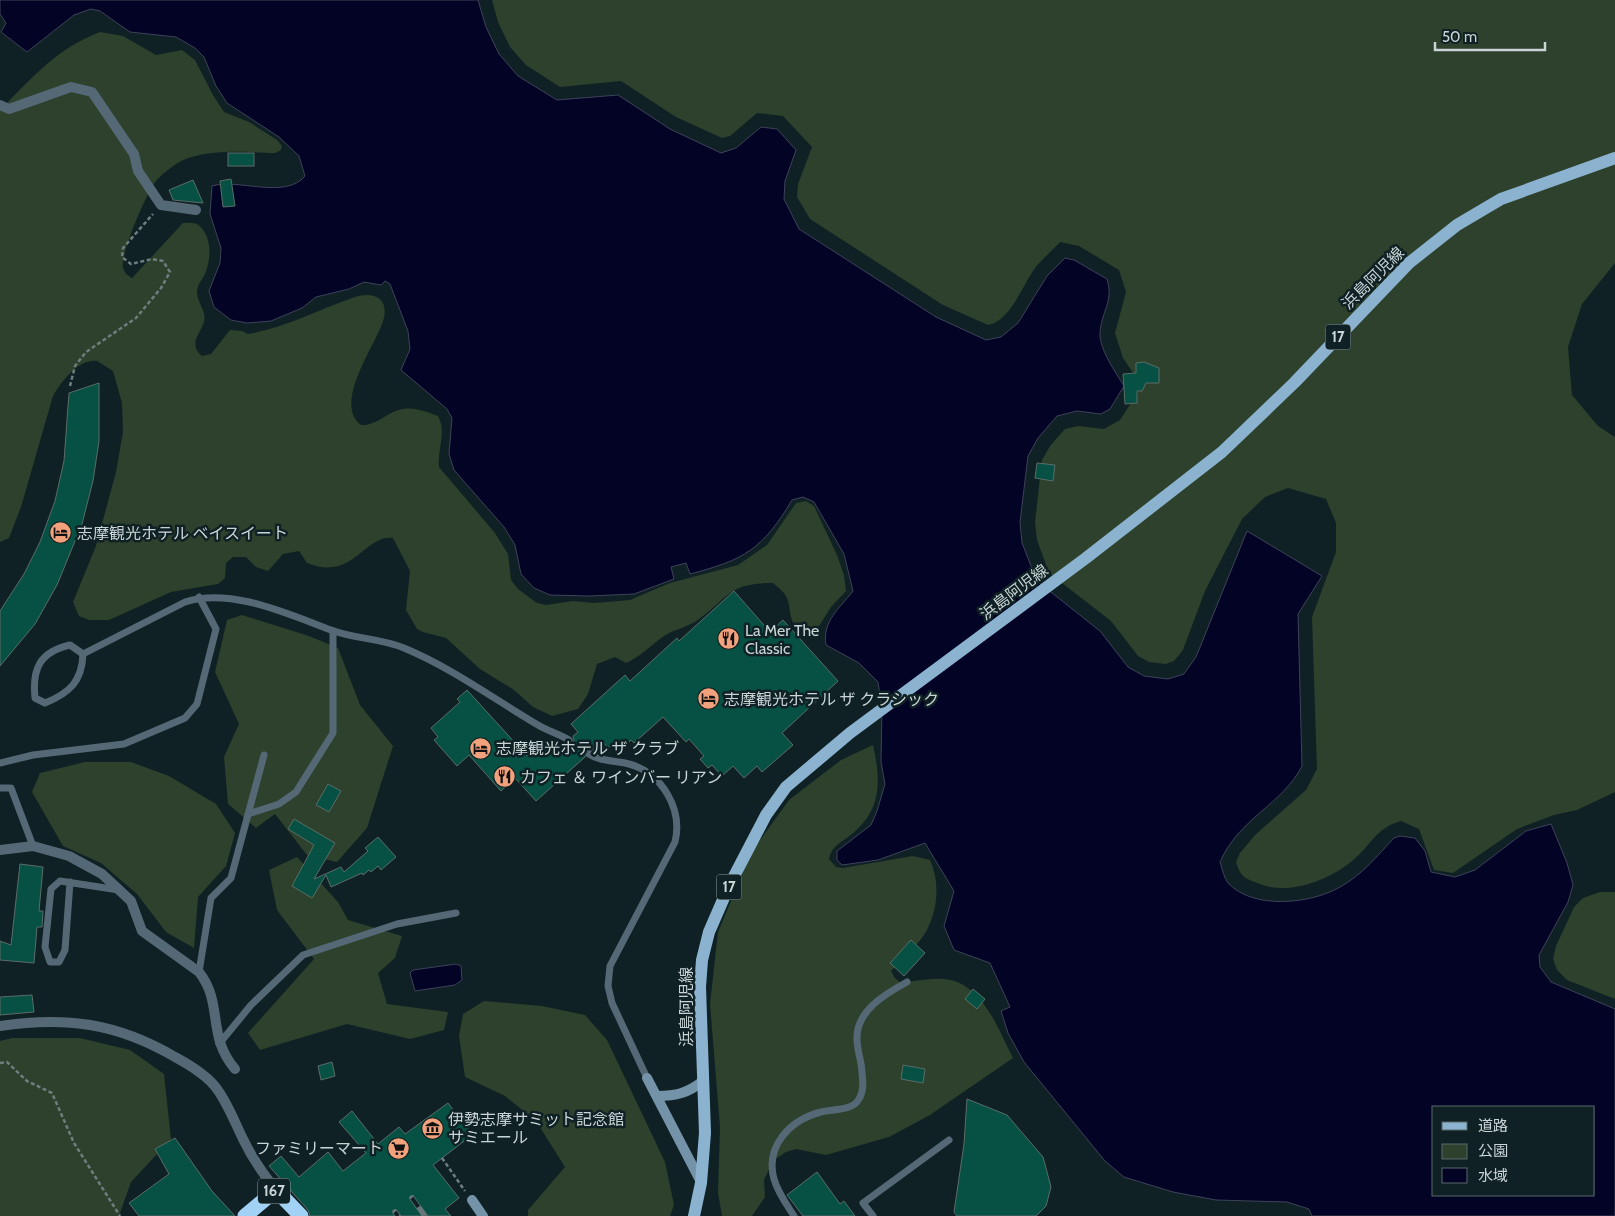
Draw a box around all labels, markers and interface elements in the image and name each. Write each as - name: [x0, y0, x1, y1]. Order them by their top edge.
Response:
- scale bar: [1435, 20, 1545, 52]
- text: 50 m: [1442, 28, 1477, 46]
- street label: 浜島阿児線: [1338, 243, 1408, 313]
- road number: 17: [1326, 324, 1350, 350]
- hotel icon: 志摩観光ホテル ベイスイート: [49, 521, 73, 545]
- place label: 志摩観光ホテル ベイスイート: [77, 524, 288, 543]
- street label: 浜島阿児線: [976, 560, 1052, 624]
- place label: La Mer The Classic: [745, 621, 819, 658]
- restaurant icon: La Mer The Classic: [717, 627, 741, 651]
- hotel icon: 志摩観光ホテル ザ クラシック: [696, 687, 720, 711]
- place label: 志摩観光ホテル ザ クラシック: [724, 690, 939, 709]
- hotel icon: 志摩観光ホテル ザ クラブ: [468, 736, 492, 760]
- place label: 志摩観光ホテル ザ クラブ: [496, 739, 679, 758]
- restaurant icon: カフェ ＆ ワインバー リアン: [492, 765, 516, 789]
- place label: カフェ ＆ ワインバー リアン: [520, 768, 722, 787]
- road number: 17: [716, 874, 742, 900]
- street label: 浜島阿児線: [677, 967, 696, 1047]
- legend: [1432, 1106, 1595, 1196]
- place label: 伊勢志摩サミット記念館 サミエール: [448, 1110, 624, 1147]
- museum icon: 伊勢志摩サミット記念館 サミエール: [420, 1116, 444, 1140]
- text: 道路: [1478, 1117, 1508, 1135]
- supermarket icon: ファミリーマート: [387, 1136, 411, 1160]
- place label: ファミリーマート: [255, 1139, 383, 1158]
- text: 公園: [1478, 1142, 1508, 1160]
- text: 水域: [1478, 1167, 1508, 1185]
- road number: 167: [258, 1178, 290, 1204]

